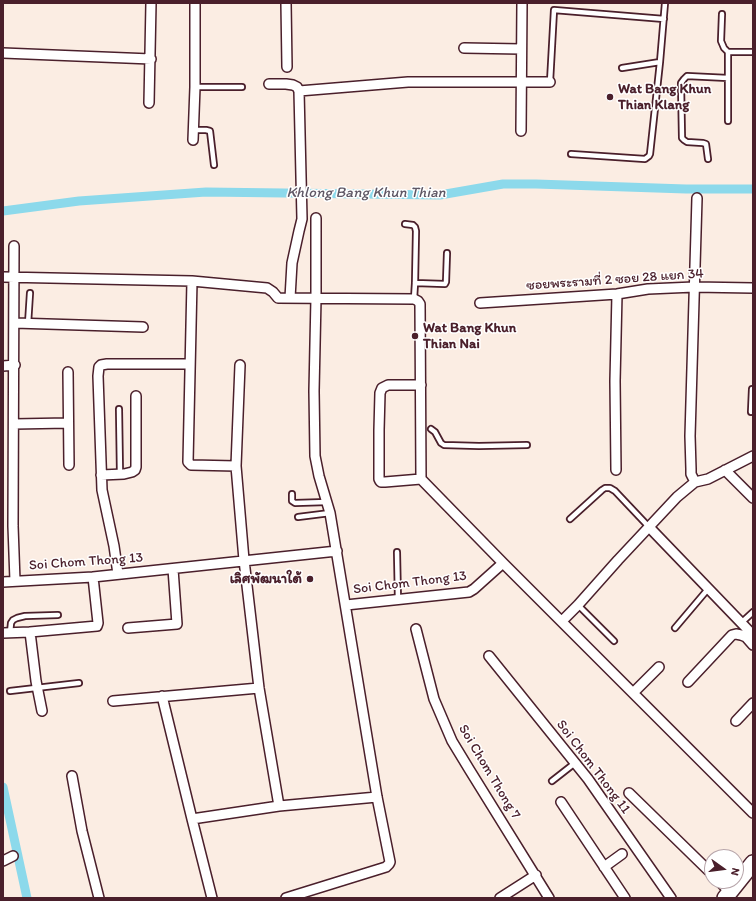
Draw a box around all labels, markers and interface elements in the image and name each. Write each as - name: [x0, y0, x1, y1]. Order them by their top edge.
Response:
- place label: Wat Bang Khun Thian Klang: [618, 81, 711, 114]
- marker: Wat Bang Khun Thian Klang: [605, 92, 615, 102]
- water label: Khlong Bang Khun Thian: [286, 184, 446, 202]
- street label: ซอยพระรามที่ 2 ซอย 28 แยก 34: [526, 265, 704, 295]
- place label: Wat Bang Khun Thian Nai: [423, 320, 516, 352]
- marker: Wat Bang Khun Thian Nai: [410, 331, 420, 341]
- street label: Soi Chom Thong 13: [28, 550, 144, 574]
- street label: Soi Chom Thong 13: [352, 568, 468, 598]
- place label: เลิศพัฒนาใต้: [230, 571, 302, 587]
- marker: เลิศพัฒนาใต้: [305, 574, 315, 584]
- street label: Soi Chom Thong 11: [552, 717, 634, 817]
- street label: Soi Chom Thong 7: [454, 722, 524, 822]
- north arrow: [704, 849, 744, 889]
- text: N: [728, 867, 742, 877]

